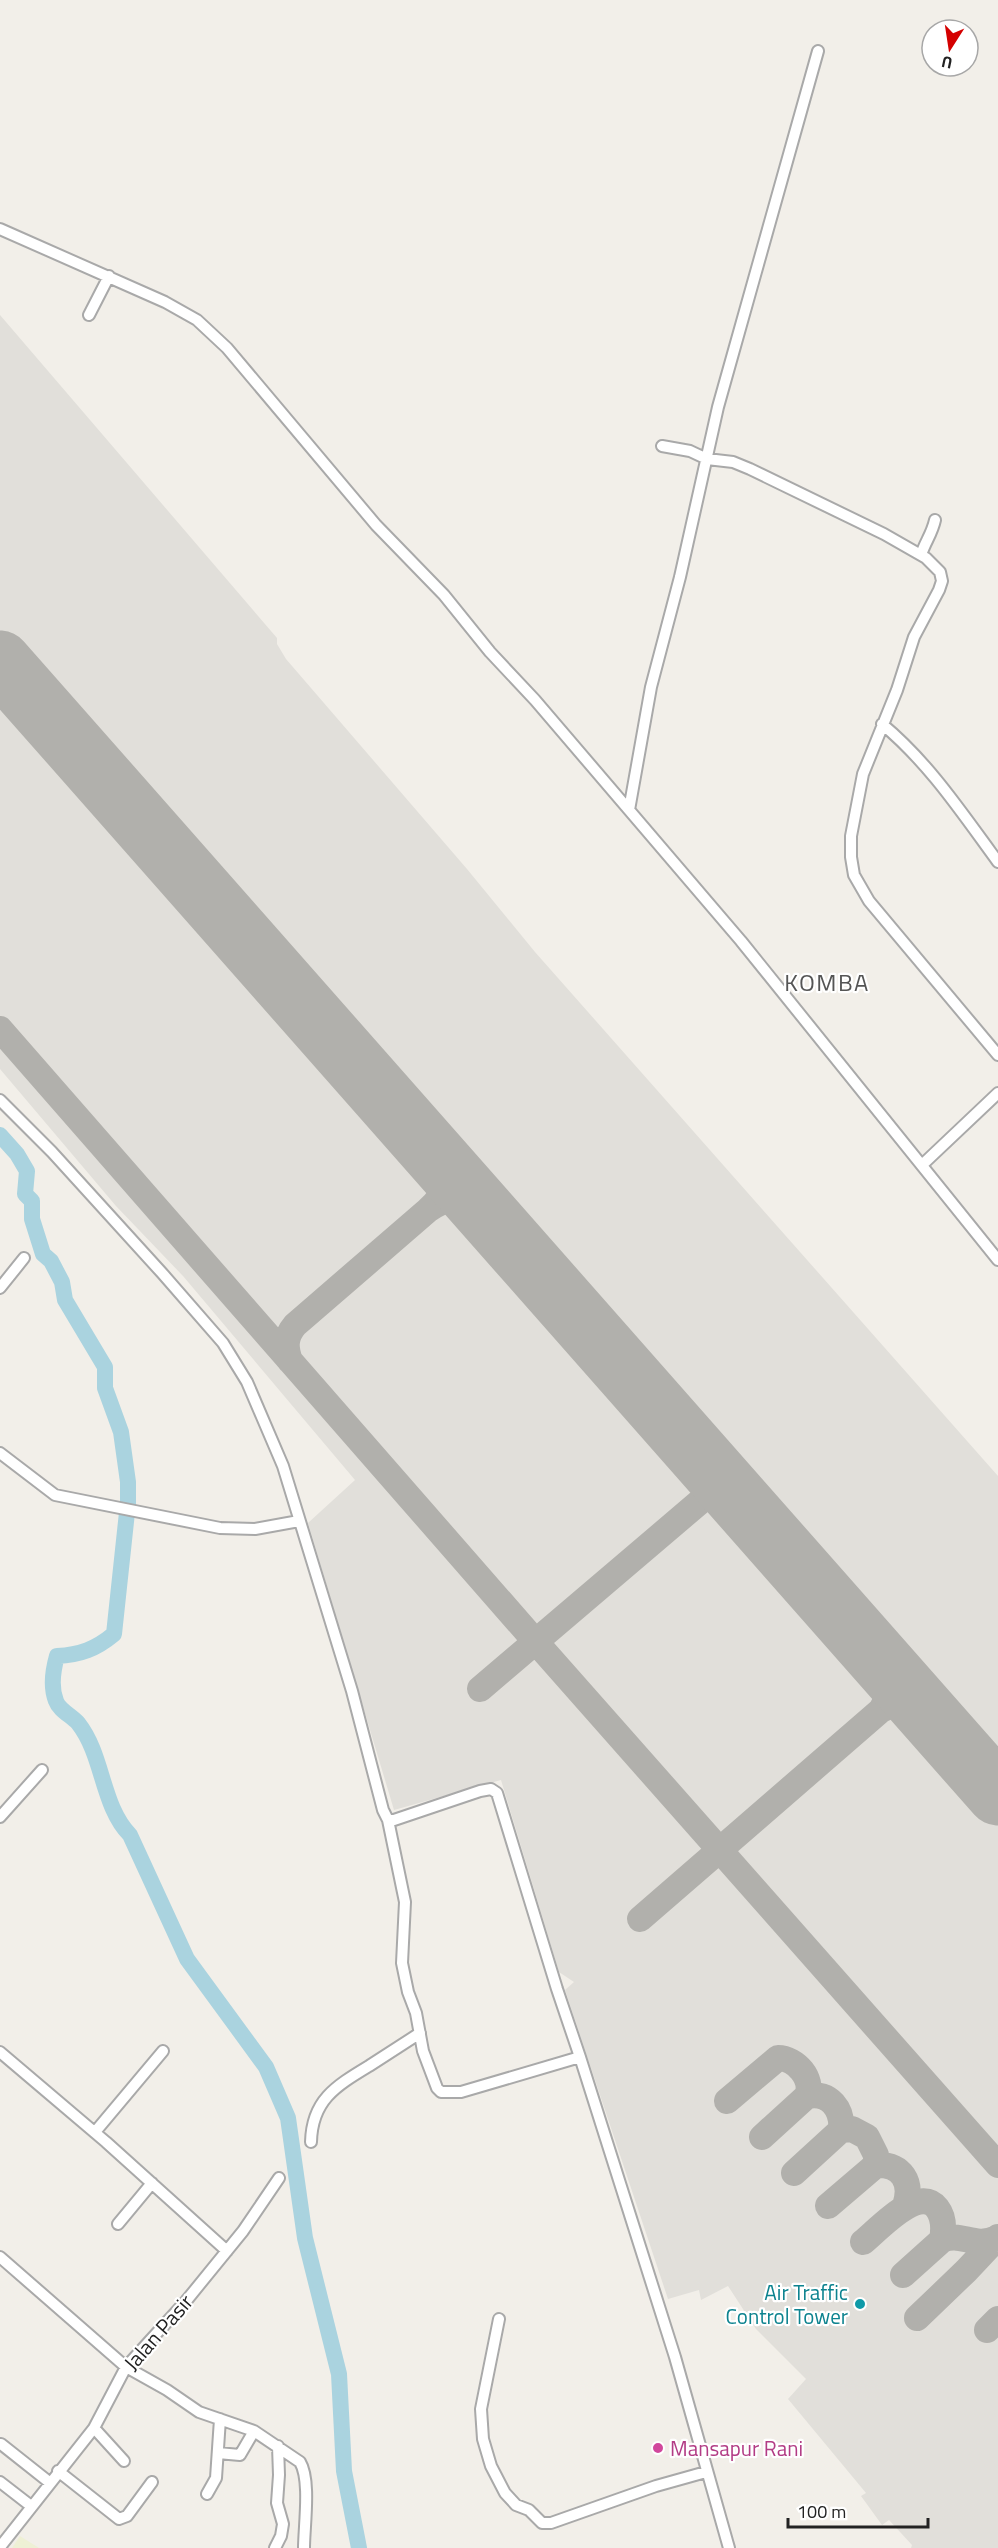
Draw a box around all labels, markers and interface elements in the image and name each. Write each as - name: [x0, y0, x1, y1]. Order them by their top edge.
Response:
- north arrow: [920, 18, 980, 78]
- text: U: [939, 50, 954, 75]
- district label: KOMBA: [784, 964, 870, 1000]
- place label: Air Traffic Control Tower: [726, 2276, 848, 2332]
- street label: Jalan Pasir: [116, 2287, 200, 2377]
- marker: Air Traffic Control Tower: [853, 2297, 867, 2311]
- place label: Mansapur Rani: [670, 2432, 803, 2464]
- marker: Mansapur Rani: [651, 2441, 665, 2455]
- scale bar: [788, 2491, 928, 2529]
- text: 100 m: [797, 2498, 846, 2525]

